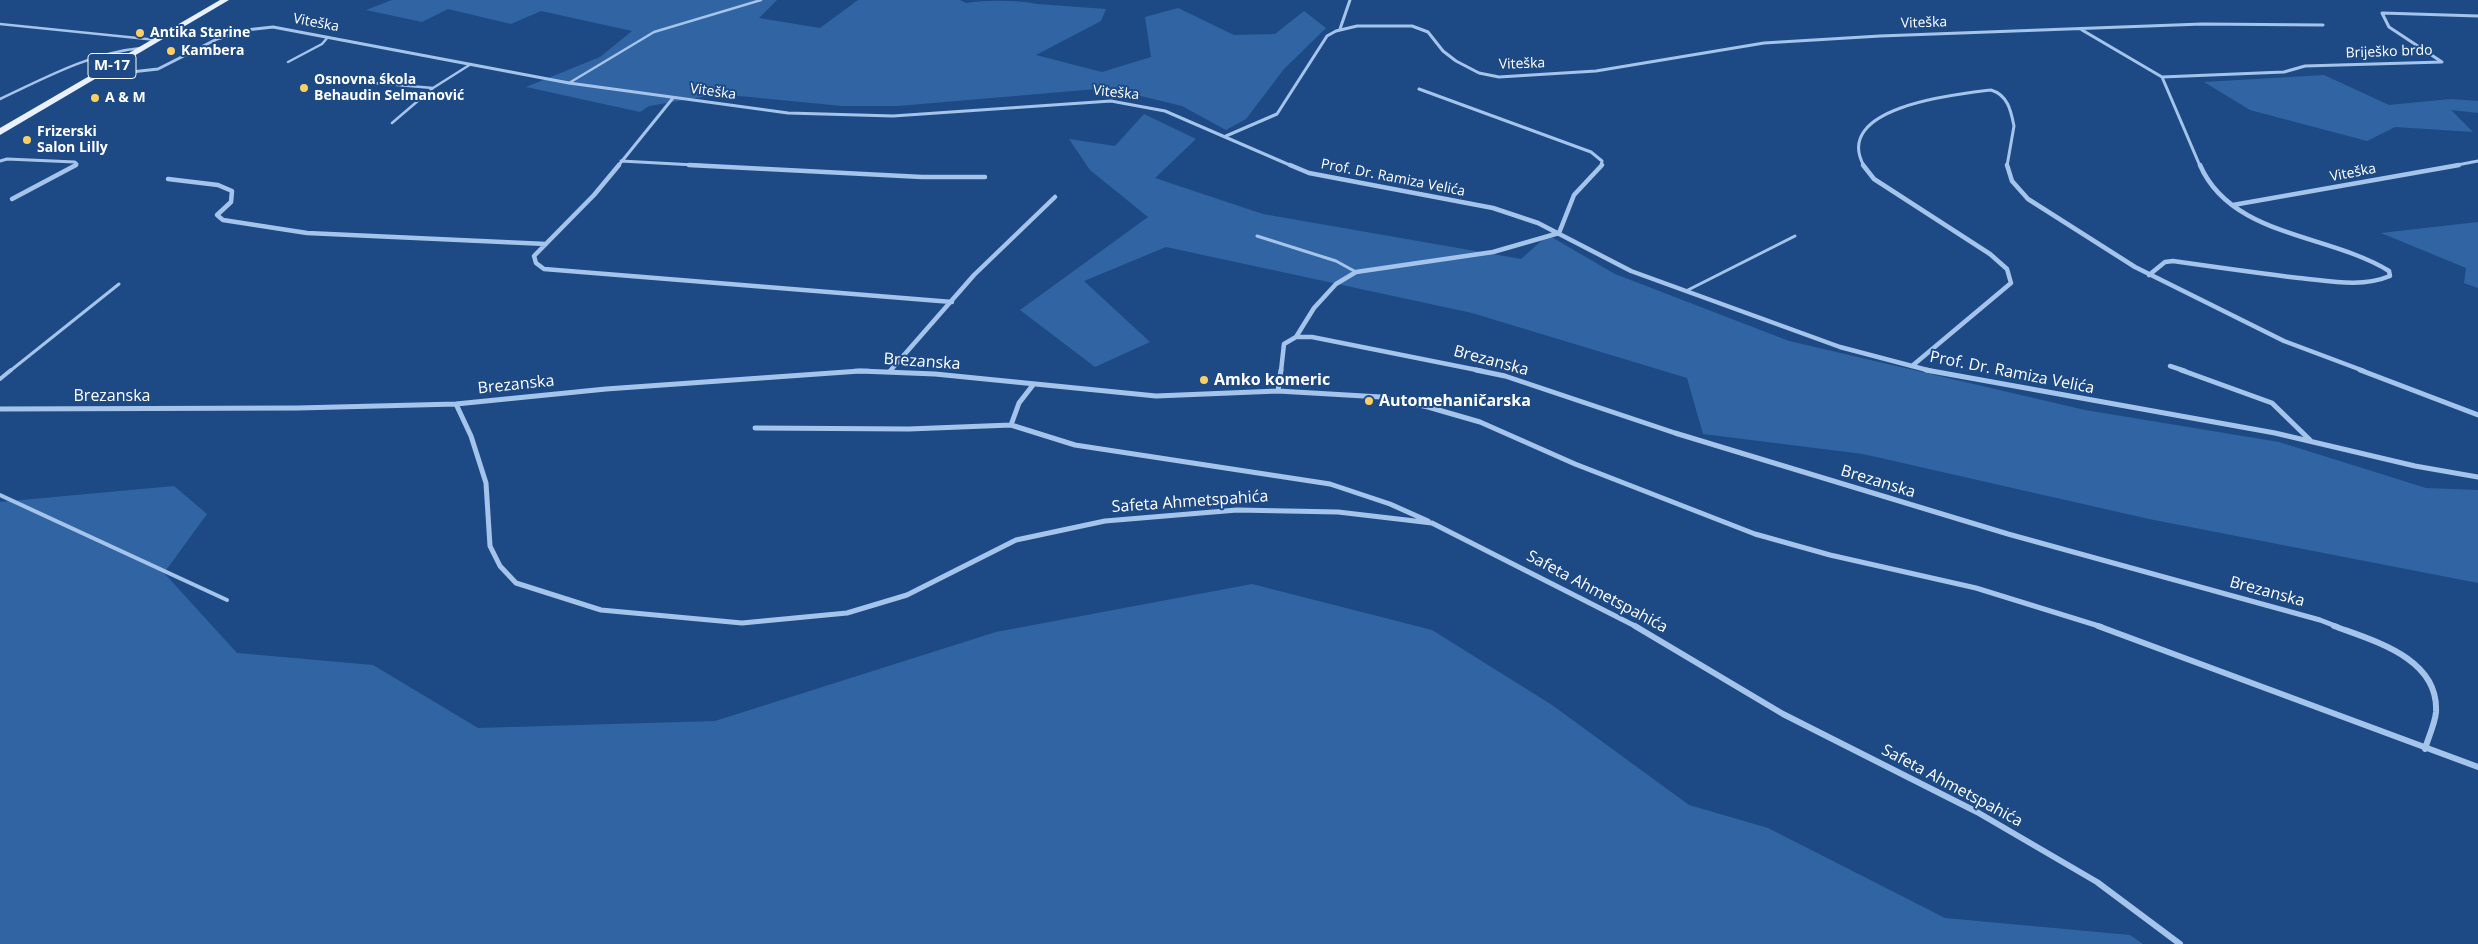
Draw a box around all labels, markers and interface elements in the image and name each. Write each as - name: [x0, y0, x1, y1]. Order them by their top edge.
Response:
- street label: Viteška: [292, 10, 340, 36]
- street label: Viteška: [1900, 14, 1948, 32]
- place label: Antika Starine: [150, 25, 250, 41]
- marker: Antika Starine: [134, 27, 146, 39]
- street label: Briješko brdo: [2345, 42, 2433, 62]
- place label: Kambera: [181, 43, 244, 59]
- marker: Kambera: [165, 45, 177, 57]
- road number: M-17: [88, 54, 136, 78]
- street label: Viteška: [1498, 55, 1546, 73]
- place label: Osnovna śkola Behaudin Selmanović: [314, 72, 464, 104]
- street label: Viteška: [689, 80, 737, 104]
- marker: Osnovna śkola Behaudin Selmanović: [298, 82, 310, 94]
- street label: Viteška: [1092, 82, 1140, 104]
- place label: A & M: [105, 90, 146, 106]
- marker: A & M: [89, 92, 101, 104]
- place label: Frizerski Salon Lilly: [37, 124, 108, 156]
- marker: Frizerski Salon Lilly: [21, 134, 33, 146]
- street label: Prof. Dr. Ramiza Velića: [1320, 156, 1466, 200]
- street label: Viteška: [2329, 160, 2377, 186]
- street label: Brezanska: [1451, 342, 1531, 380]
- street label: Prof. Dr. Ramiza Velića: [1928, 348, 2096, 398]
- street label: Brezanska: [883, 350, 961, 374]
- place label: Amko komeric: [1214, 370, 1330, 390]
- street label: Brezanska: [477, 371, 555, 399]
- marker: Amko komeric: [1198, 374, 1210, 386]
- street label: Brezanska: [74, 386, 150, 406]
- place label: Automehaničarska: [1379, 391, 1531, 411]
- marker: Automehaničarska: [1363, 395, 1375, 407]
- street label: Brezanska: [1838, 462, 1918, 502]
- street label: Safeta Ahmetspahića: [1111, 487, 1269, 517]
- street label: Safeta Ahmetspahića: [1523, 547, 1671, 637]
- street label: Brezanska: [2227, 573, 2307, 611]
- street label: Safeta Ahmetspahića: [1878, 741, 2026, 831]

